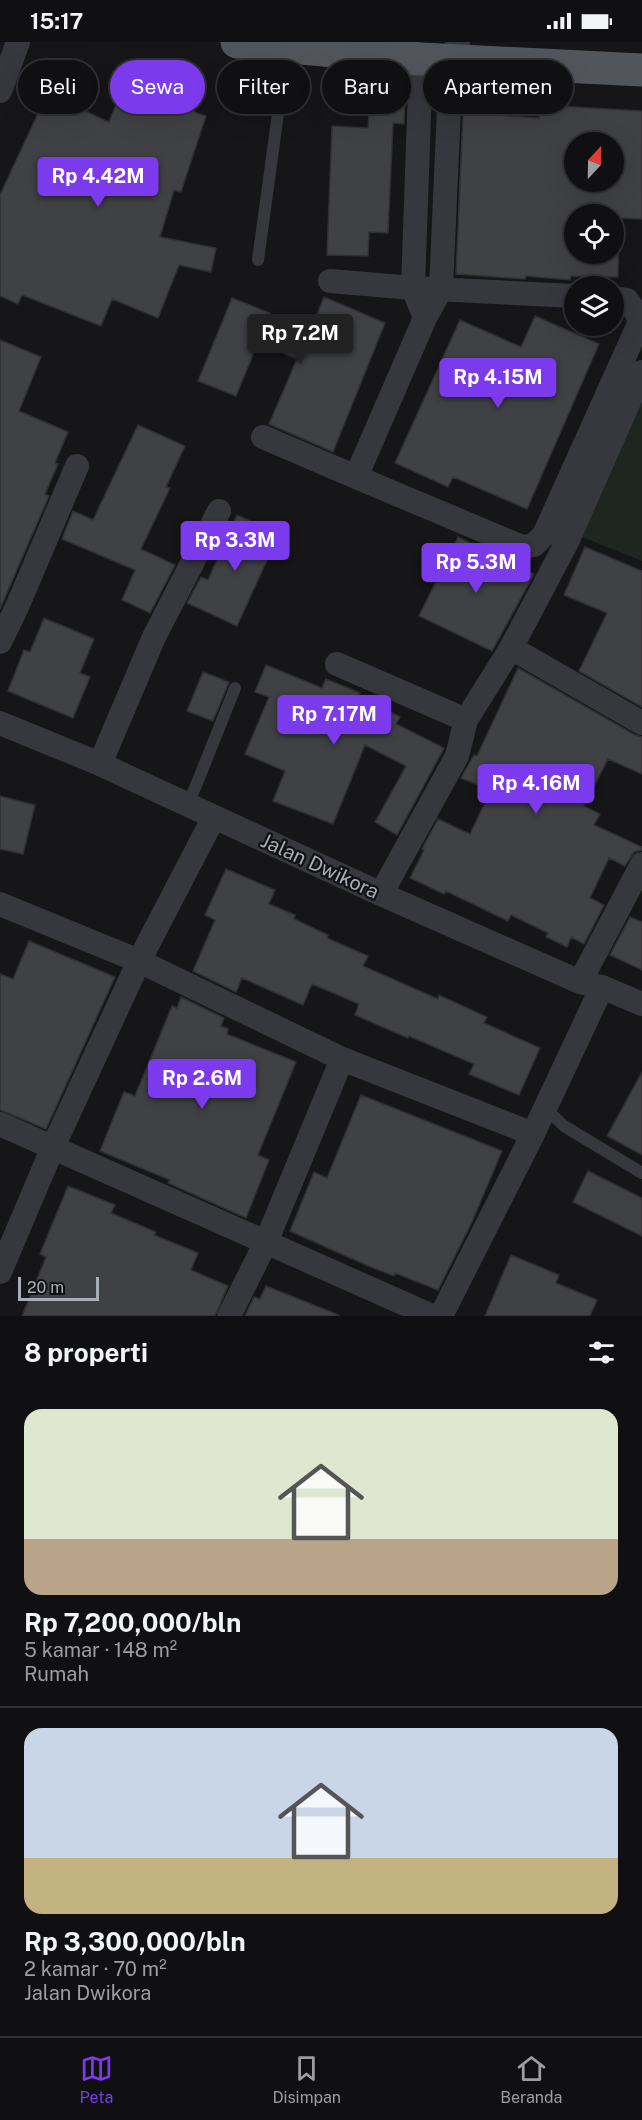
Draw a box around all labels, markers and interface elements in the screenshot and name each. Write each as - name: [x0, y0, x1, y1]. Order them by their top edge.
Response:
- text: 15:17: [30, 8, 83, 34]
- chip: Beli: [18, 60, 98, 114]
- chip: Sewa: [110, 60, 205, 114]
- chip: Filter: [217, 60, 310, 114]
- chip: Baru: [322, 60, 411, 114]
- chip: Apartemen: [423, 60, 573, 114]
- north arrow: [564, 132, 624, 192]
- map controls: [564, 132, 624, 336]
- pin: Rp 4.42M: [36, 157, 160, 208]
- text: Rp 4.42M: [51, 164, 145, 188]
- button: locate: [564, 204, 624, 264]
- button: layers: [564, 276, 624, 336]
- pin: Rp 7.2M: [245, 314, 355, 365]
- text: Rp 7.2M: [261, 321, 339, 345]
- pin: Rp 4.15M: [436, 358, 560, 409]
- text: Rp 4.15M: [453, 365, 543, 389]
- pin: Rp 3.3M: [180, 521, 290, 572]
- text: Rp 3.3M: [195, 528, 275, 552]
- pin: Rp 5.3M: [421, 543, 531, 594]
- text: Rp 5.3M: [436, 550, 517, 574]
- pin: Rp 7.17M: [272, 695, 396, 746]
- text: Rp 7.17M: [291, 702, 377, 726]
- pin: Rp 4.16M: [474, 764, 598, 815]
- text: Rp 4.16M: [491, 771, 581, 795]
- street label: Jalan Dwikora: [257, 828, 383, 904]
- pin: Rp 2.6M: [147, 1059, 257, 1110]
- text: Rp 2.6M: [162, 1066, 242, 1090]
- scale bar: [18, 1274, 99, 1302]
- text: 20 m: [27, 1278, 64, 1297]
- icon: filters: [585, 1336, 618, 1369]
- text: 8 properti: [24, 1337, 148, 1368]
- icon: home: [267, 1448, 375, 1556]
- text: Rp 7,200,000/bln: [24, 1607, 241, 1638]
- text: 5 kamar · 148 m²: [24, 1638, 177, 1662]
- text: Rumah: [24, 1662, 89, 1686]
- icon: home: [267, 1767, 375, 1875]
- text: Rp 3,300,000/bln: [24, 1926, 246, 1957]
- text: 2 kamar · 70 m²: [24, 1957, 166, 1981]
- text: Jalan Dwikora: [24, 1981, 151, 2005]
- tab: Peta: [80, 2052, 113, 2107]
- tab: Disimpan: [272, 2052, 341, 2107]
- tab: Beranda: [500, 2052, 562, 2107]

